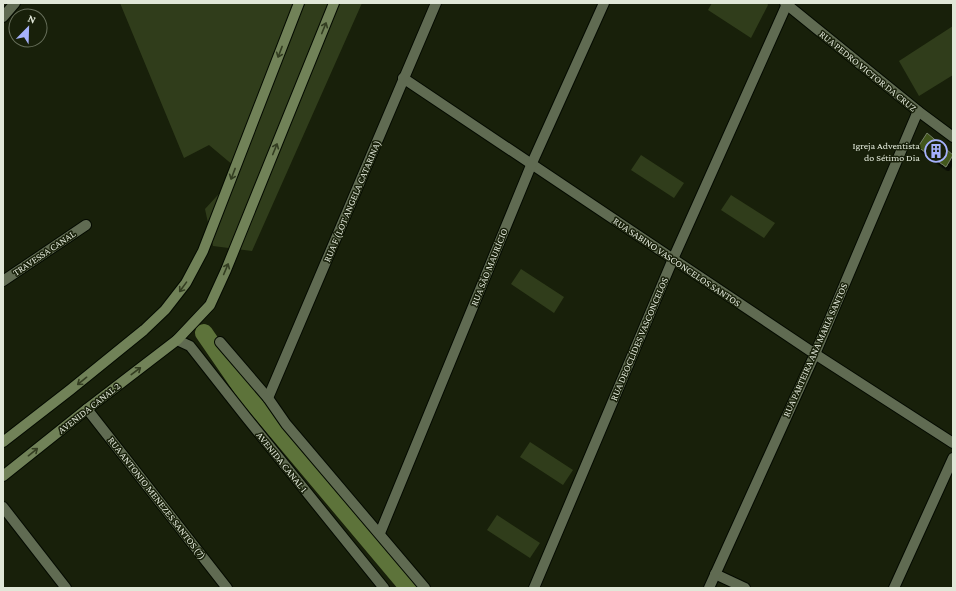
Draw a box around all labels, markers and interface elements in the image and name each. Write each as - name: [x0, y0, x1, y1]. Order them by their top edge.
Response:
- north arrow: [8, 8, 48, 48]
- text: N: [26, 12, 38, 26]
- one-way arrow: [320, 23, 328, 35]
- street label: RUA PEDRO VICTOR DA CRUZ: [817, 28, 919, 114]
- one-way arrow: [276, 46, 284, 58]
- street label: RUA F (LOT ANGELA CATARINA): [321, 138, 384, 264]
- building icon: Igreja Adventista do Sétimo Dia: [923, 138, 949, 164]
- place label: Igreja Adventista do Sétimo Dia: [852, 140, 920, 163]
- one-way arrow: [271, 143, 279, 155]
- one-way arrow: [228, 167, 236, 179]
- street label: RUA SABINO VASCONCELOS SANTOS: [611, 215, 743, 309]
- street label: RUA SÃO MAURÍCIO: [468, 226, 510, 307]
- street label: TRAVESSA CANAL: [11, 228, 77, 278]
- one-way arrow: [223, 264, 230, 276]
- street label: RUA DEOCLÍDES VASCONCELOS: [608, 275, 670, 402]
- street label: RUA PARTEIRA ANA MARIA SANTOS: [780, 281, 850, 419]
- one-way arrow: [178, 282, 187, 293]
- one-way arrow: [130, 367, 141, 376]
- one-way arrow: [76, 376, 87, 385]
- street label: AVENIDA CANAL 2: [56, 380, 122, 436]
- street label: AVENIDA CANAL 1: [254, 430, 310, 494]
- street label: RUA ANTONIO MENEZES SANTOS (7): [105, 435, 208, 562]
- one-way arrow: [28, 447, 39, 456]

